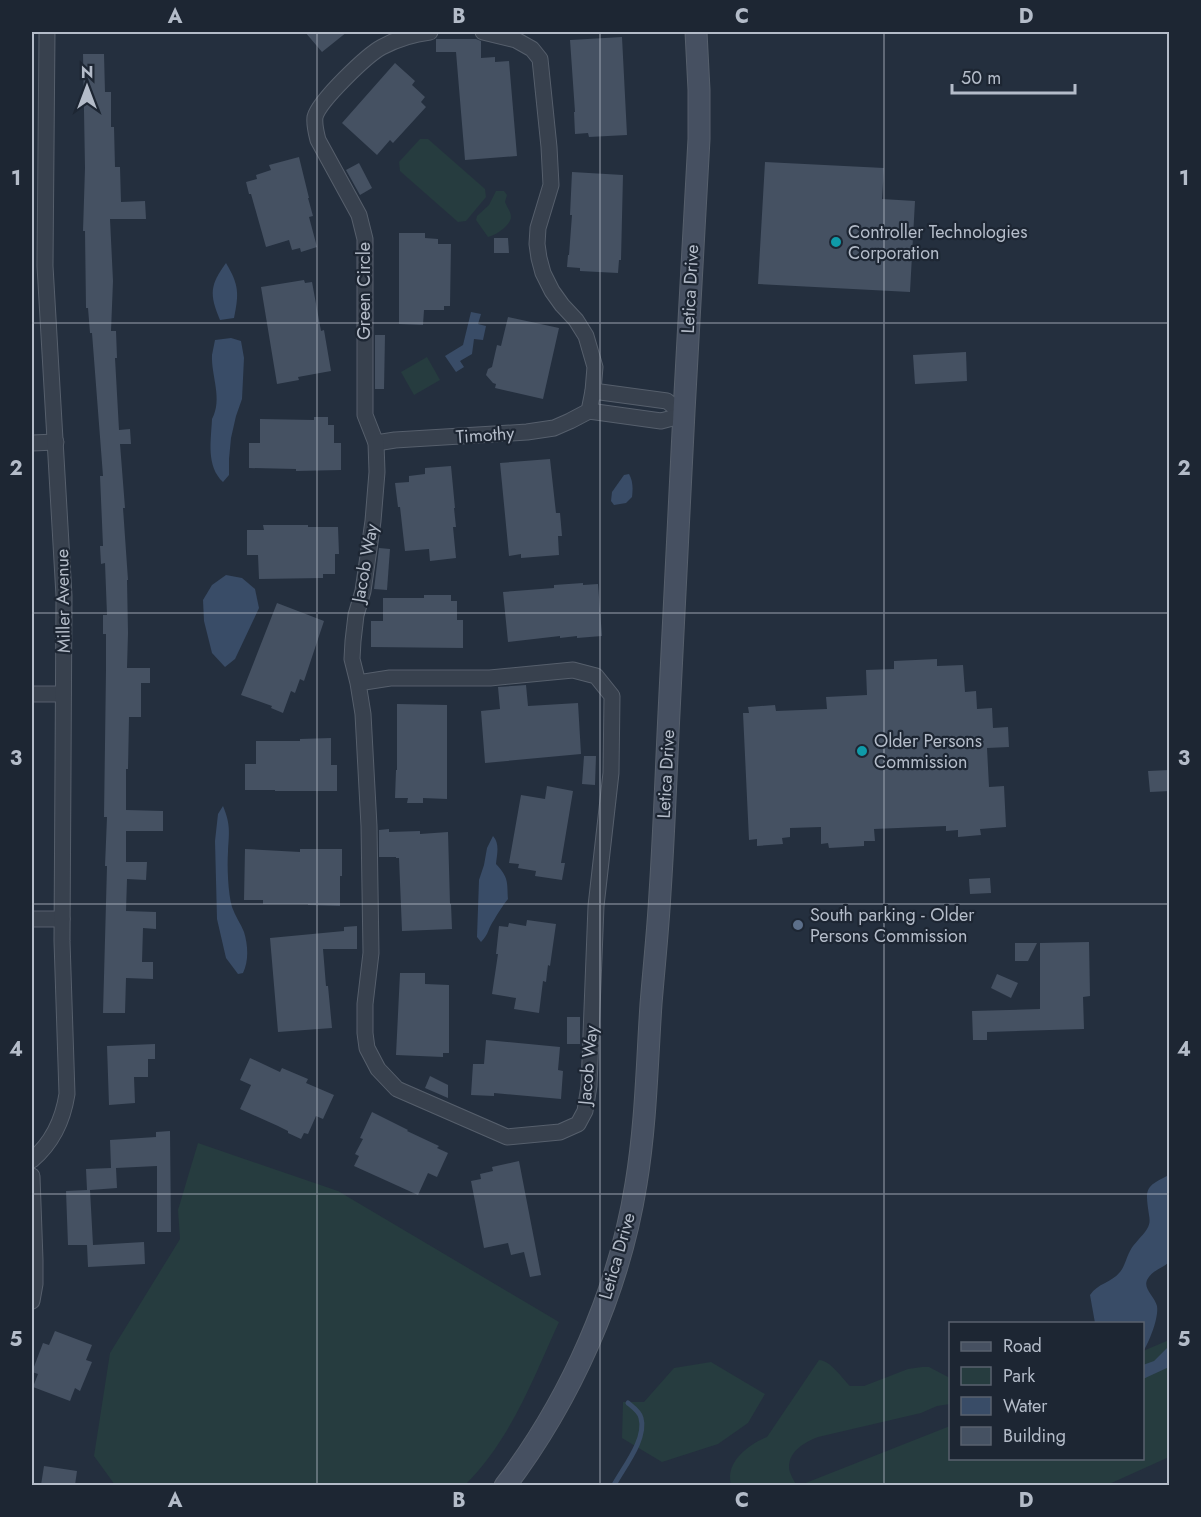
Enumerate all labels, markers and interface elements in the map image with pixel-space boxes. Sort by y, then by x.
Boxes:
text: A [167,2,183,31]
text: B [452,2,466,31]
text: C [735,2,749,31]
text: D [1019,2,1033,31]
north arrow [57,57,117,117]
scale bar [952,57,1075,95]
text: N [81,61,93,84]
text: 50 m [961,65,1001,91]
text: 1 [11,164,21,193]
text: 1 [1179,164,1189,193]
place label: Controller Technologies Corporation [848,219,1027,266]
marker: Controller Technologies Corporation [829,235,843,249]
street label: Green Circle [351,242,377,340]
street label: Letica Drive [675,244,705,334]
street label: Timothy [455,420,515,450]
text: 2 [9,454,23,483]
text: 2 [1177,454,1191,483]
street label: Jacob Way [345,521,385,606]
street label: Miller Avenue [49,549,77,653]
place label: Older Persons Commission [874,728,982,775]
street label: Letica Drive [651,729,681,819]
text: 3 [10,744,22,773]
marker: Older Persons Commission [855,744,869,758]
text: 3 [1178,744,1190,773]
place label: South parking - Older Persons Commission [810,902,975,949]
marker: South parking - Older Persons Commission [791,918,805,932]
street label: Jacob Way [571,1024,604,1108]
text: 4 [9,1035,23,1064]
text: 4 [1177,1035,1191,1064]
street label: Letica Drive [592,1210,642,1302]
legend [949,1322,1144,1460]
text: 5 [10,1325,23,1354]
text: 5 [1178,1325,1191,1354]
text: Road [1003,1333,1042,1359]
text: Park [1003,1363,1035,1389]
text: Water [1003,1393,1048,1419]
text: Building [1003,1423,1066,1449]
text: A [167,1486,183,1515]
text: B [452,1486,466,1515]
text: C [735,1486,749,1515]
text: D [1019,1486,1033,1515]

